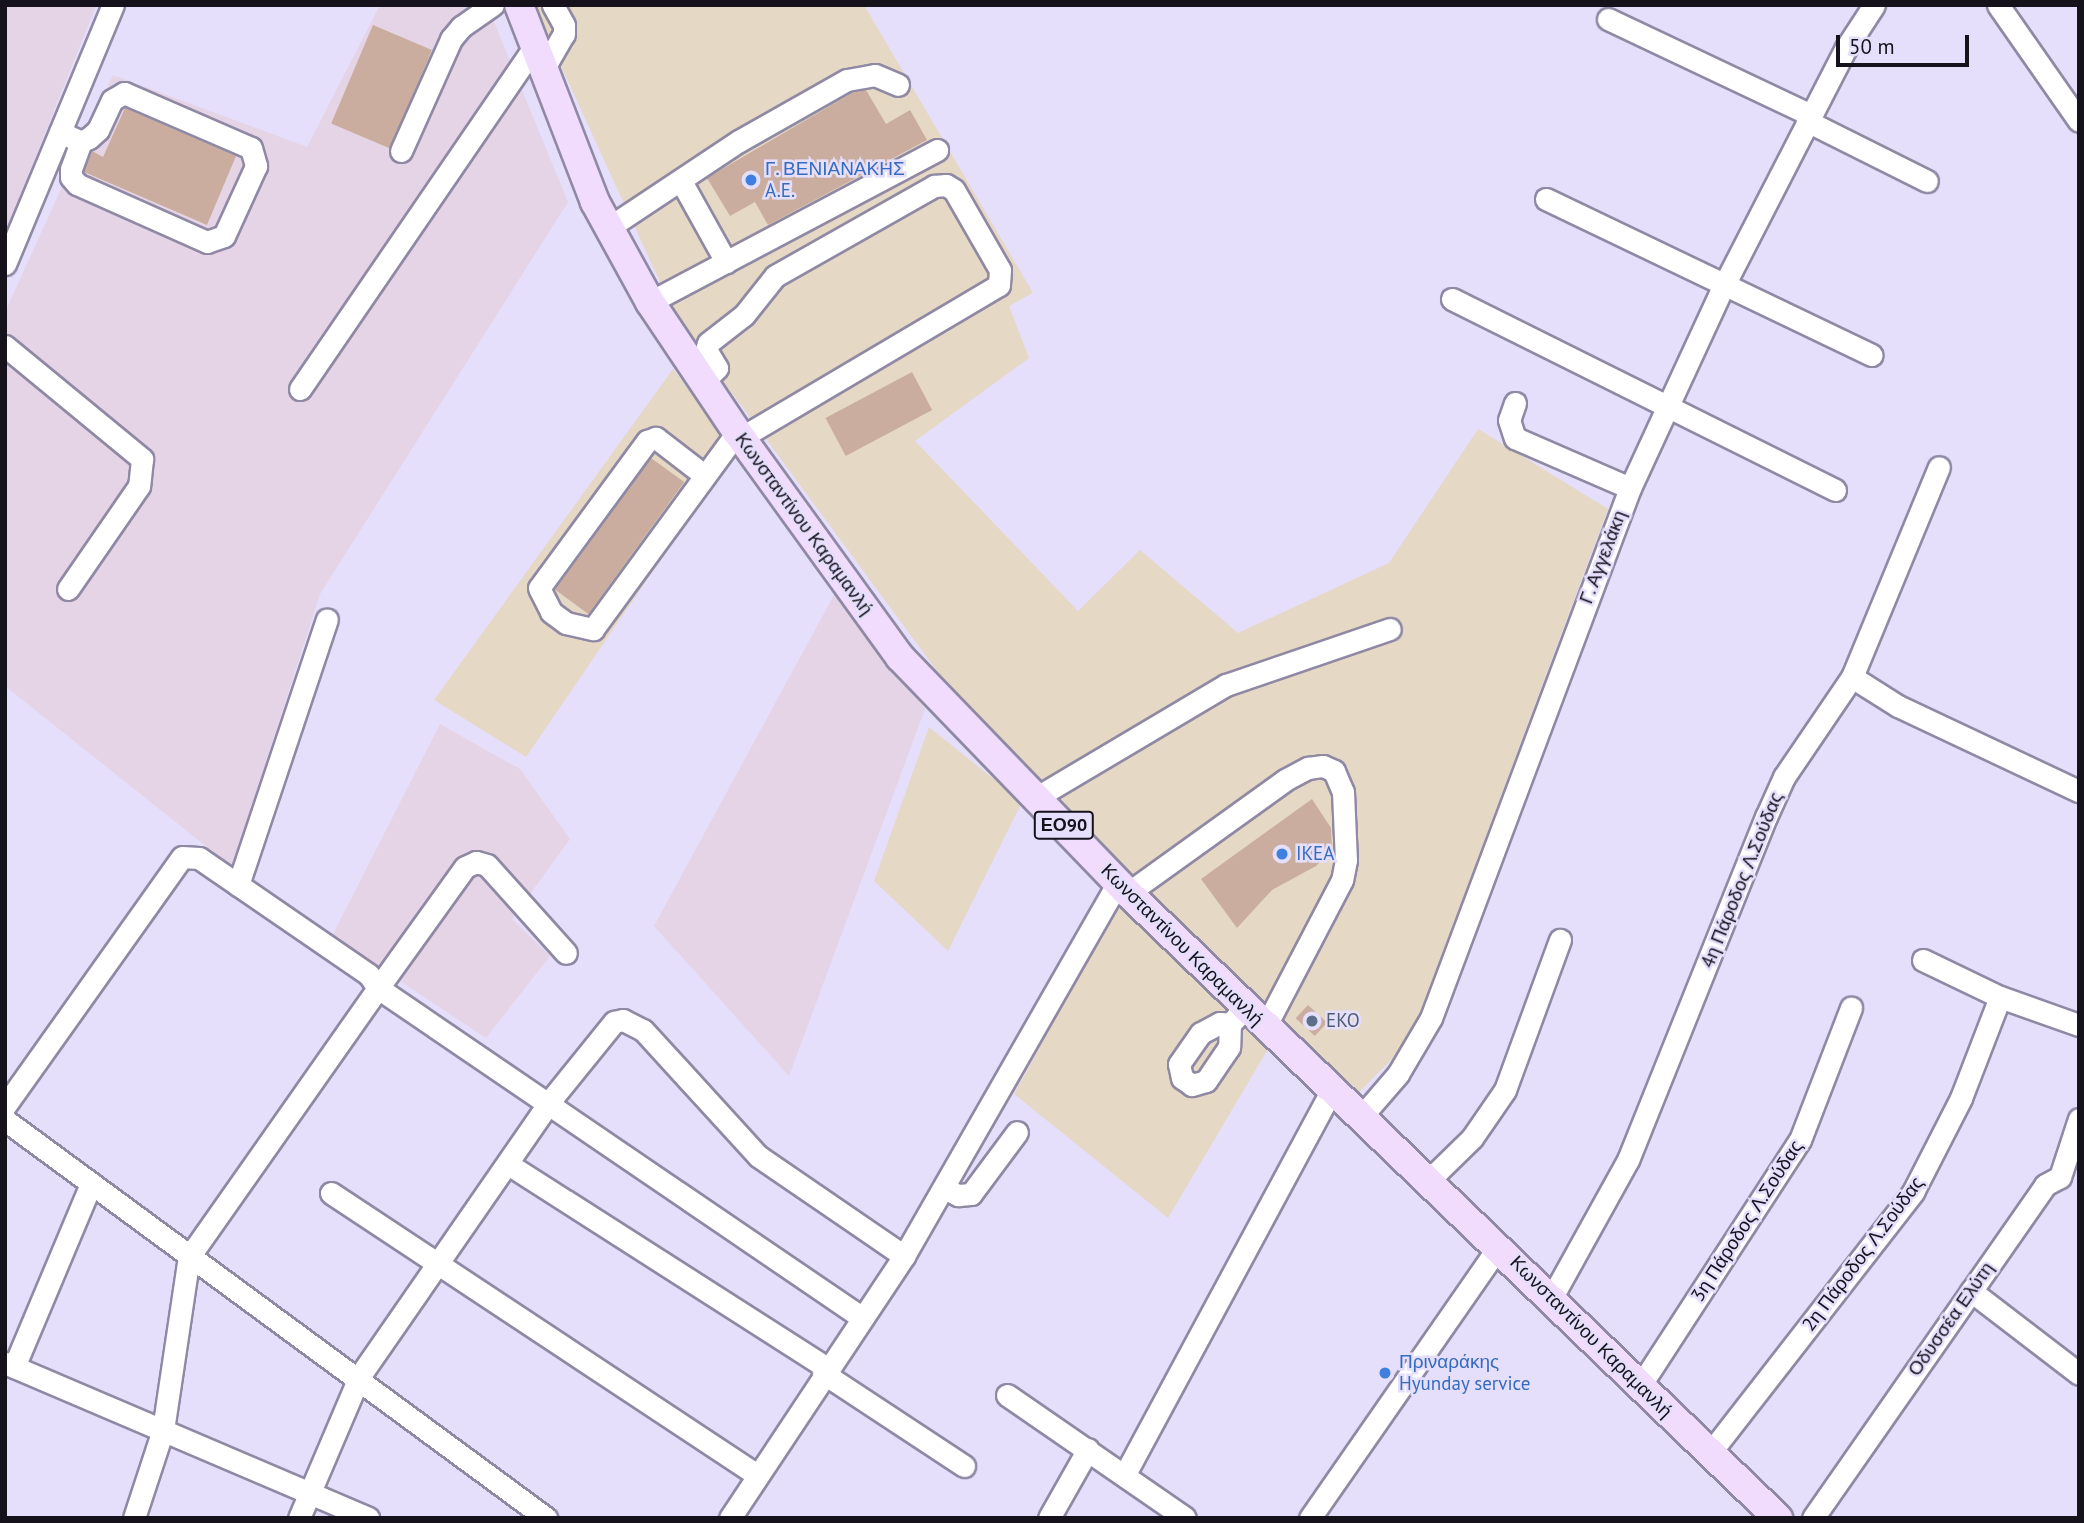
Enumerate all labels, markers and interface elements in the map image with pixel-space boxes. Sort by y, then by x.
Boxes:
scale bar [1839,21,1972,65]
text: 50 m [1849,33,1895,60]
place label: Γ. ΒΕΝΙΑΝΑΚΗΣ A.E. [765,158,906,202]
marker: Γ. ΒΕΝΙΑΝΑΚΗΣ A.E. [743,172,759,188]
street label: Κωνσταντίνου Καραμανλή [730,428,878,620]
street label: Γ. Αγγελάκη [1574,506,1632,608]
street label: 4η Πάροδος Λ.Σούδας [1696,789,1788,971]
road number: ΕΟ90 [1032,810,1096,840]
place label: IKEA [1296,843,1334,865]
marker: IKEA [1274,846,1290,862]
street label: Κωνσταντίνου Καραμανλή [1096,859,1268,1031]
place label: EKO [1326,1010,1360,1032]
marker: EKO [1304,1013,1320,1029]
street label: 3η Πάροδος Λ.Σούδας [1686,1136,1808,1306]
street label: 2η Πάροδος Λ.Σούδας [1797,1172,1929,1336]
street label: Κωνσταντίνου Καραμανλή [1505,1251,1677,1423]
street label: Οδυσσέα Ελύτη [1903,1258,1999,1380]
place label: Πριναράκης Hyunday service [1399,1351,1531,1395]
marker: Πριναράκης Hyunday service [1377,1365,1393,1381]

